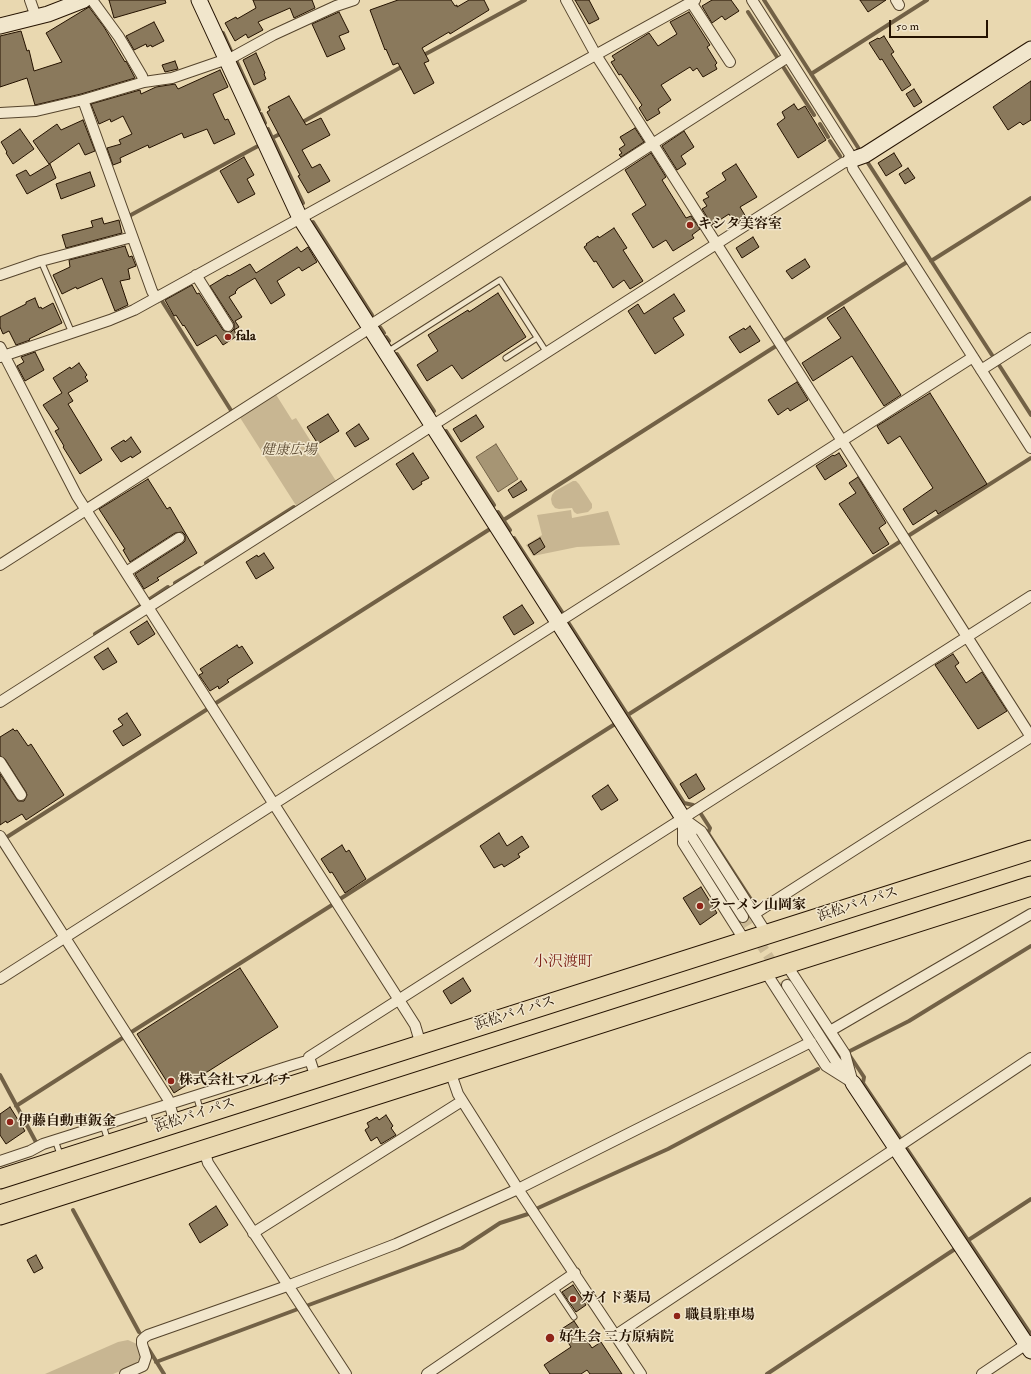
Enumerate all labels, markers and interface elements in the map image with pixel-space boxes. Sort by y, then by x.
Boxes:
scale bar [891,12,990,38]
text: 50 m [896,19,919,34]
place label: キシタ美容室 [698,217,782,233]
marker: キシタ美容室 [685,220,695,230]
place label: fala [236,329,256,345]
marker: fala [223,332,233,342]
park label: 健康広場 [261,443,317,459]
street label: 浜松バイパス [815,884,901,926]
place label: ラーメン山岡家 [708,898,806,914]
marker: ラーメン山岡家 [695,901,705,911]
district label: 小沢渡町 [533,954,593,972]
street label: 浜松バイパス [472,993,558,1035]
place label: 株式会社マルイチ [179,1073,291,1089]
marker: 株式会社マルイチ [166,1076,176,1086]
street label: 浜松バイパス [152,1095,238,1137]
place label: 伊藤自動車鈑金 [18,1114,116,1130]
marker: 伊藤自動車鈑金 [5,1117,15,1127]
place label: ガイド薬局 [581,1291,651,1307]
marker: ガイド薬局 [568,1294,578,1304]
place label: 職員駐車場 [685,1308,755,1324]
marker: 職員駐車場 [672,1311,682,1321]
place label: 好生会 三方原病院 [559,1330,674,1346]
marker: 好生会 三方原病院 [544,1332,556,1344]

